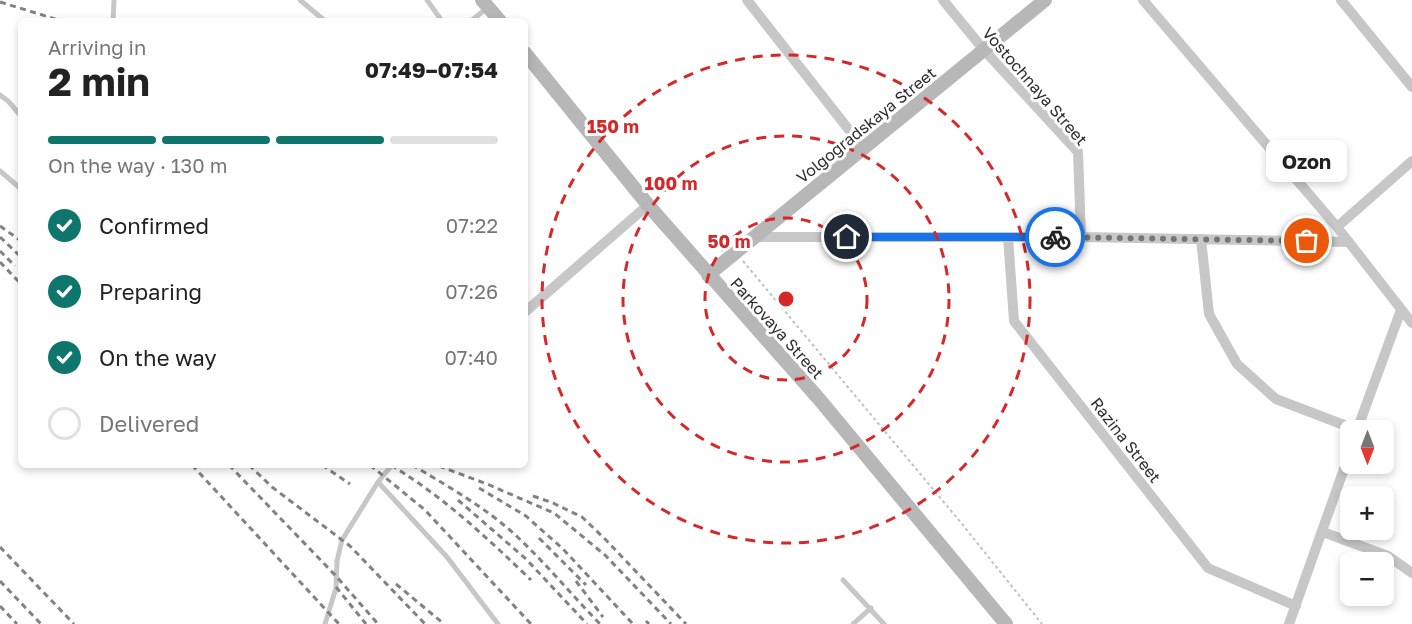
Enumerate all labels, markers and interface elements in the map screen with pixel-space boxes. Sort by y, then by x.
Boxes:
street label: Vostochnaya Street [978,23,1092,149]
text: Arriving in [48,35,146,59]
text: 07:49–07:54 [365,56,498,83]
text: 2 min [48,58,150,105]
street label: Volgogradskaya Street [792,63,940,187]
text: 150 m [587,115,639,137]
callout: Ozon [1266,139,1348,181]
text: Ozon [1282,149,1331,173]
text: On the way · 130 m [48,153,227,177]
text: 100 m [645,172,697,194]
courier [1025,207,1085,267]
icon: check [48,209,81,242]
pin [821,211,872,262]
text: Confirmed [99,212,209,239]
text: 07:22 [446,213,498,237]
pin [1281,215,1332,266]
icon: home [830,220,863,253]
icon: bike [1039,221,1072,254]
icon: bag [1290,224,1323,257]
text: 50 m [708,230,750,252]
street label: Parkovaya Street [726,273,828,383]
icon: check [48,275,81,308]
text: Preparing [99,278,202,305]
text: 07:26 [445,279,498,303]
centre of rings [776,289,796,309]
icon: check [48,341,81,374]
text: On the way [99,344,217,371]
text: 07:40 [444,345,498,369]
street label: Razina Street [1087,393,1165,487]
text: Delivered [99,410,199,437]
north arrow [1340,420,1394,474]
map controls [1340,420,1394,606]
button: + [1340,486,1394,540]
button: − [1340,552,1394,606]

